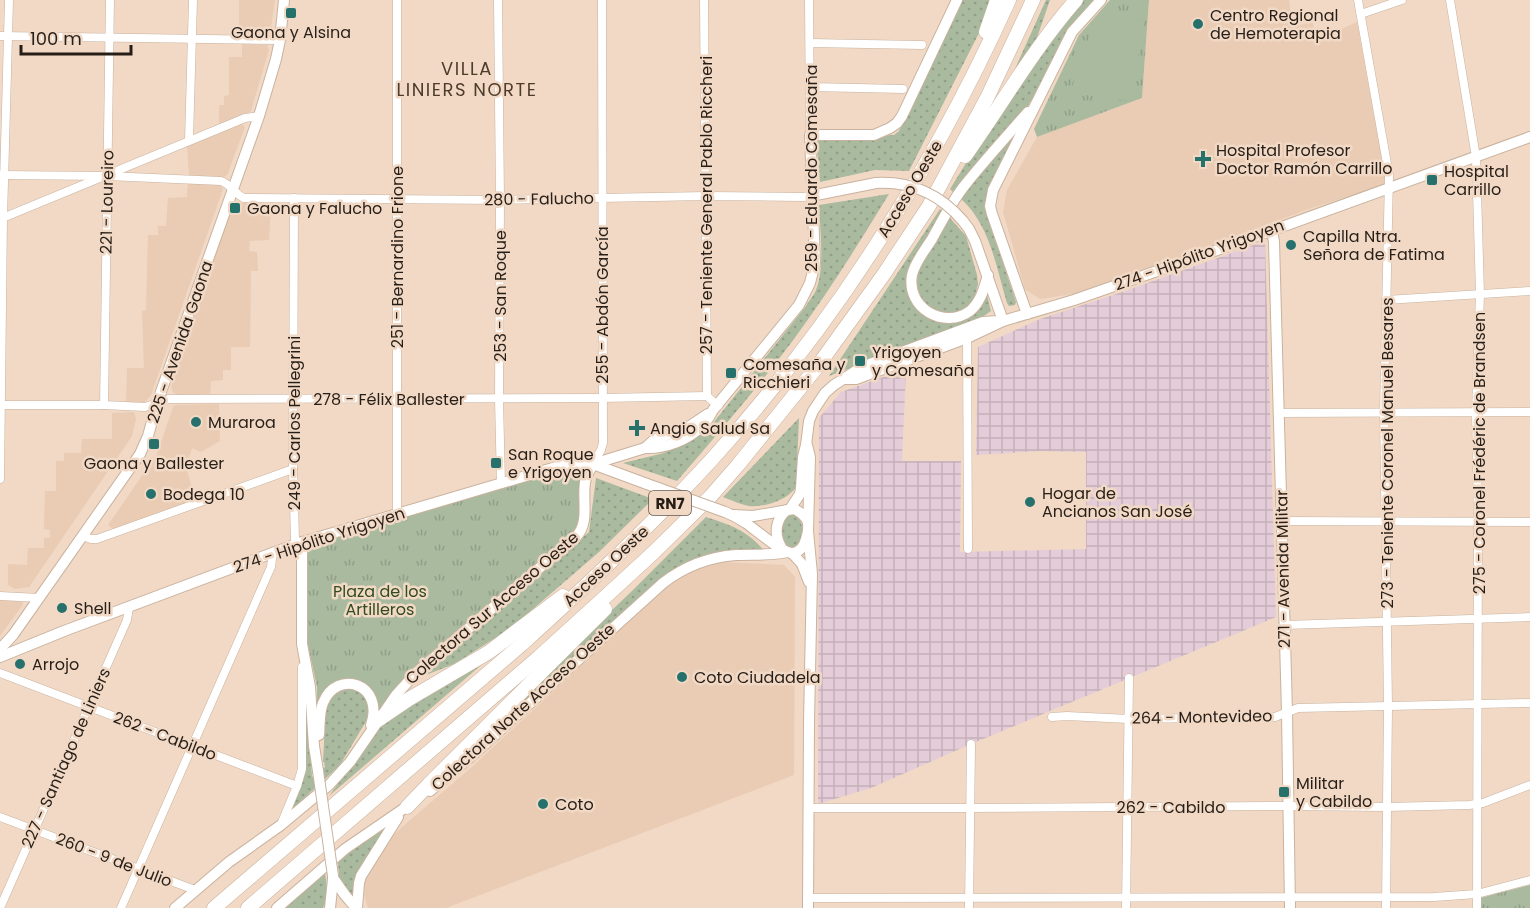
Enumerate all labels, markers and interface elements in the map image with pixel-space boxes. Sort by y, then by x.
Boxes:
place label: Centro Regional de Hemoterapia [1210,4,1341,45]
marker: Gaona y Alsina [284,6,298,20]
marker: Centro Regional de Hemoterapia [1191,17,1205,31]
scale bar [21,18,130,56]
place label: Gaona y Alsina [231,21,351,44]
text: 100 m [30,26,82,51]
district label: VILLA LINIERS NORTE [396,56,538,102]
street label: 257 - Teniente General Pablo Riccheri [695,56,718,354]
street label: 259 - Eduardo Comesaña [800,64,823,272]
street label: Acceso Oeste [872,136,948,242]
place label: Hospital Profesor Doctor Ramón Carrillo [1216,139,1393,180]
street label: 221 - Loureiro [95,150,119,254]
marker: Hospital Profesor Doctor Ramón Carrillo [1194,150,1212,168]
place label: Hospital Carrillo [1444,160,1509,201]
street label: 251 - Bernardino Frione [386,166,409,348]
marker: Hospital Carrillo [1425,173,1439,187]
street label: 280 - Falucho [484,187,594,211]
place label: Gaona y Falucho [247,197,382,220]
marker: Gaona y Falucho [228,201,242,215]
street label: 274 - Hipólito Yrigoyen [1111,214,1287,296]
place label: Capilla Ntra. Señora de Fatima [1303,225,1445,266]
street label: 255 - Abdón García [591,226,614,384]
street label: 253 - San Roque [489,230,512,362]
marker: Capilla Ntra. Señora de Fatima [1284,238,1298,252]
street label: 225 - Avenida Gaona [141,258,219,426]
street label: 273 - Teniente Coronel Manuel Besares [1376,297,1399,609]
street label: 275 - Coronel Frédéric de Brandsen [1468,312,1491,594]
street label: 249 - Carlos Pellegrini [283,336,306,510]
place label: Yrigoyen y Comesaña [872,341,975,382]
place label: Comesaña y Ricchieri [743,353,846,394]
marker: Yrigoyen y Comesaña [853,354,867,368]
marker: Comesaña y Ricchieri [724,366,738,380]
street label: 278 - Félix Ballester [313,388,465,411]
place label: Muraroa [208,411,276,434]
marker: Muraroa [189,415,203,429]
place label: Angio Salud Sa [650,417,770,440]
marker: Angio Salud Sa [628,419,646,437]
marker: Gaona y Ballester [147,437,161,451]
place label: San Roque e Yrigoyen [508,443,594,484]
place label: Gaona y Ballester [84,452,224,475]
marker: San Roque e Yrigoyen [489,456,503,470]
place label: Hogar de Ancianos San José [1042,482,1192,523]
place label: Bodega 10 [163,483,245,506]
marker: Bodega 10 [144,487,158,501]
street label: 271 - Avenida Militar [1270,490,1296,648]
road number: RN7 [649,491,691,515]
marker: Hogar de Ancianos San José [1023,495,1037,509]
street label: 274 - Hipólito Yrigoyen [230,501,408,579]
street label: Acceso Oeste [558,520,654,612]
street label: Colectora Sur Acceso Oeste [400,526,584,690]
park label: Plaza de los Artilleros [333,580,427,621]
place label: Shell [74,597,111,620]
marker: Shell [55,601,69,615]
street label: Colectora Norte Acceso Oeste [426,618,620,796]
place label: Arrojo [32,653,79,676]
marker: Arrojo [13,657,27,671]
street label: 227 - Santiago de Liniers [16,664,116,852]
place label: Coto Ciudadela [694,666,821,689]
marker: Coto Ciudadela [675,670,689,684]
street label: 264 - Montevideo [1131,704,1273,730]
street label: 262 - Cabildo [110,706,220,766]
place label: Militar y Cabildo [1296,772,1372,813]
marker: Militar y Cabildo [1277,785,1291,799]
place label: Coto [555,793,594,816]
street label: 262 - Cabildo [1117,796,1225,819]
marker: Coto [536,797,550,811]
street label: 260 - 9 de Julio [52,827,176,893]

